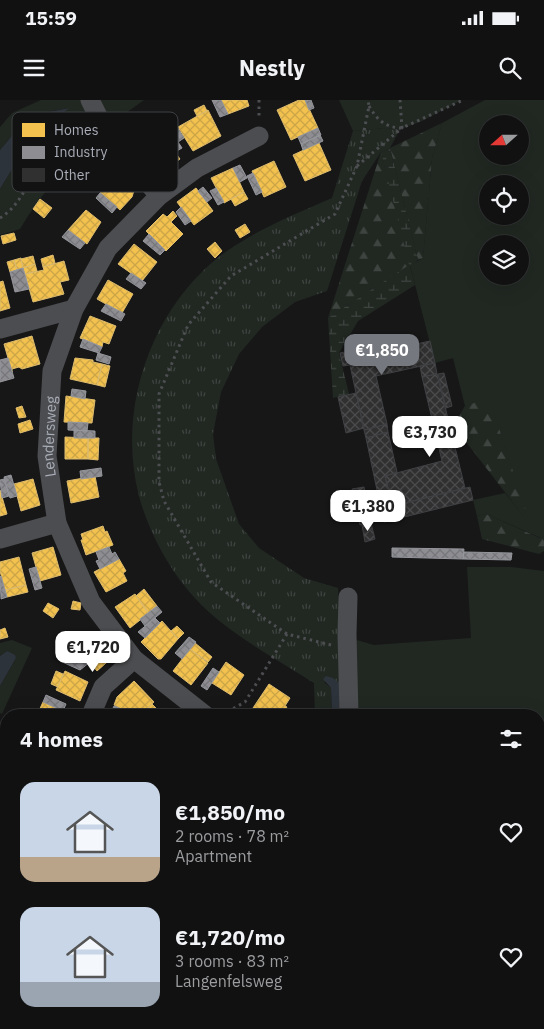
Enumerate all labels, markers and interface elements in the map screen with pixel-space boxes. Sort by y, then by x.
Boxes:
text: 15:59 [25,6,77,30]
text: Nestly [239,53,305,82]
icon: menu [20,54,48,82]
icon: search [496,54,524,82]
legend [12,112,178,192]
north arrow [479,115,529,165]
map controls [479,115,529,285]
text: Homes [54,121,99,139]
text: Industry [54,143,108,161]
text: Other [54,166,90,184]
button: locate [479,175,529,225]
button: layers [479,235,529,285]
pin: €1,850 [341,334,423,376]
text: €1,850 [355,340,409,360]
street label: Lendersweg [37,395,60,478]
pin: €3,730 [389,416,471,458]
text: €3,730 [403,422,457,442]
pin: €1,380 [327,490,409,532]
text: €1,380 [341,496,395,516]
pin: €1,720 [52,630,134,673]
text: €1,720 [66,637,120,657]
text: 4 homes [20,725,103,753]
icon: filters [497,725,525,753]
text: €1,850/mo [175,798,285,826]
icon: home [60,802,120,862]
icon: heart [497,818,525,846]
text: 2 rooms · 78 m² [175,826,289,846]
text: Apartment [175,846,252,866]
text: €1,720/mo [175,923,285,951]
icon: home [60,927,120,987]
icon: heart [497,943,525,971]
text: 3 rooms · 83 m² [175,951,289,971]
text: Langenfelsweg [175,971,282,991]

